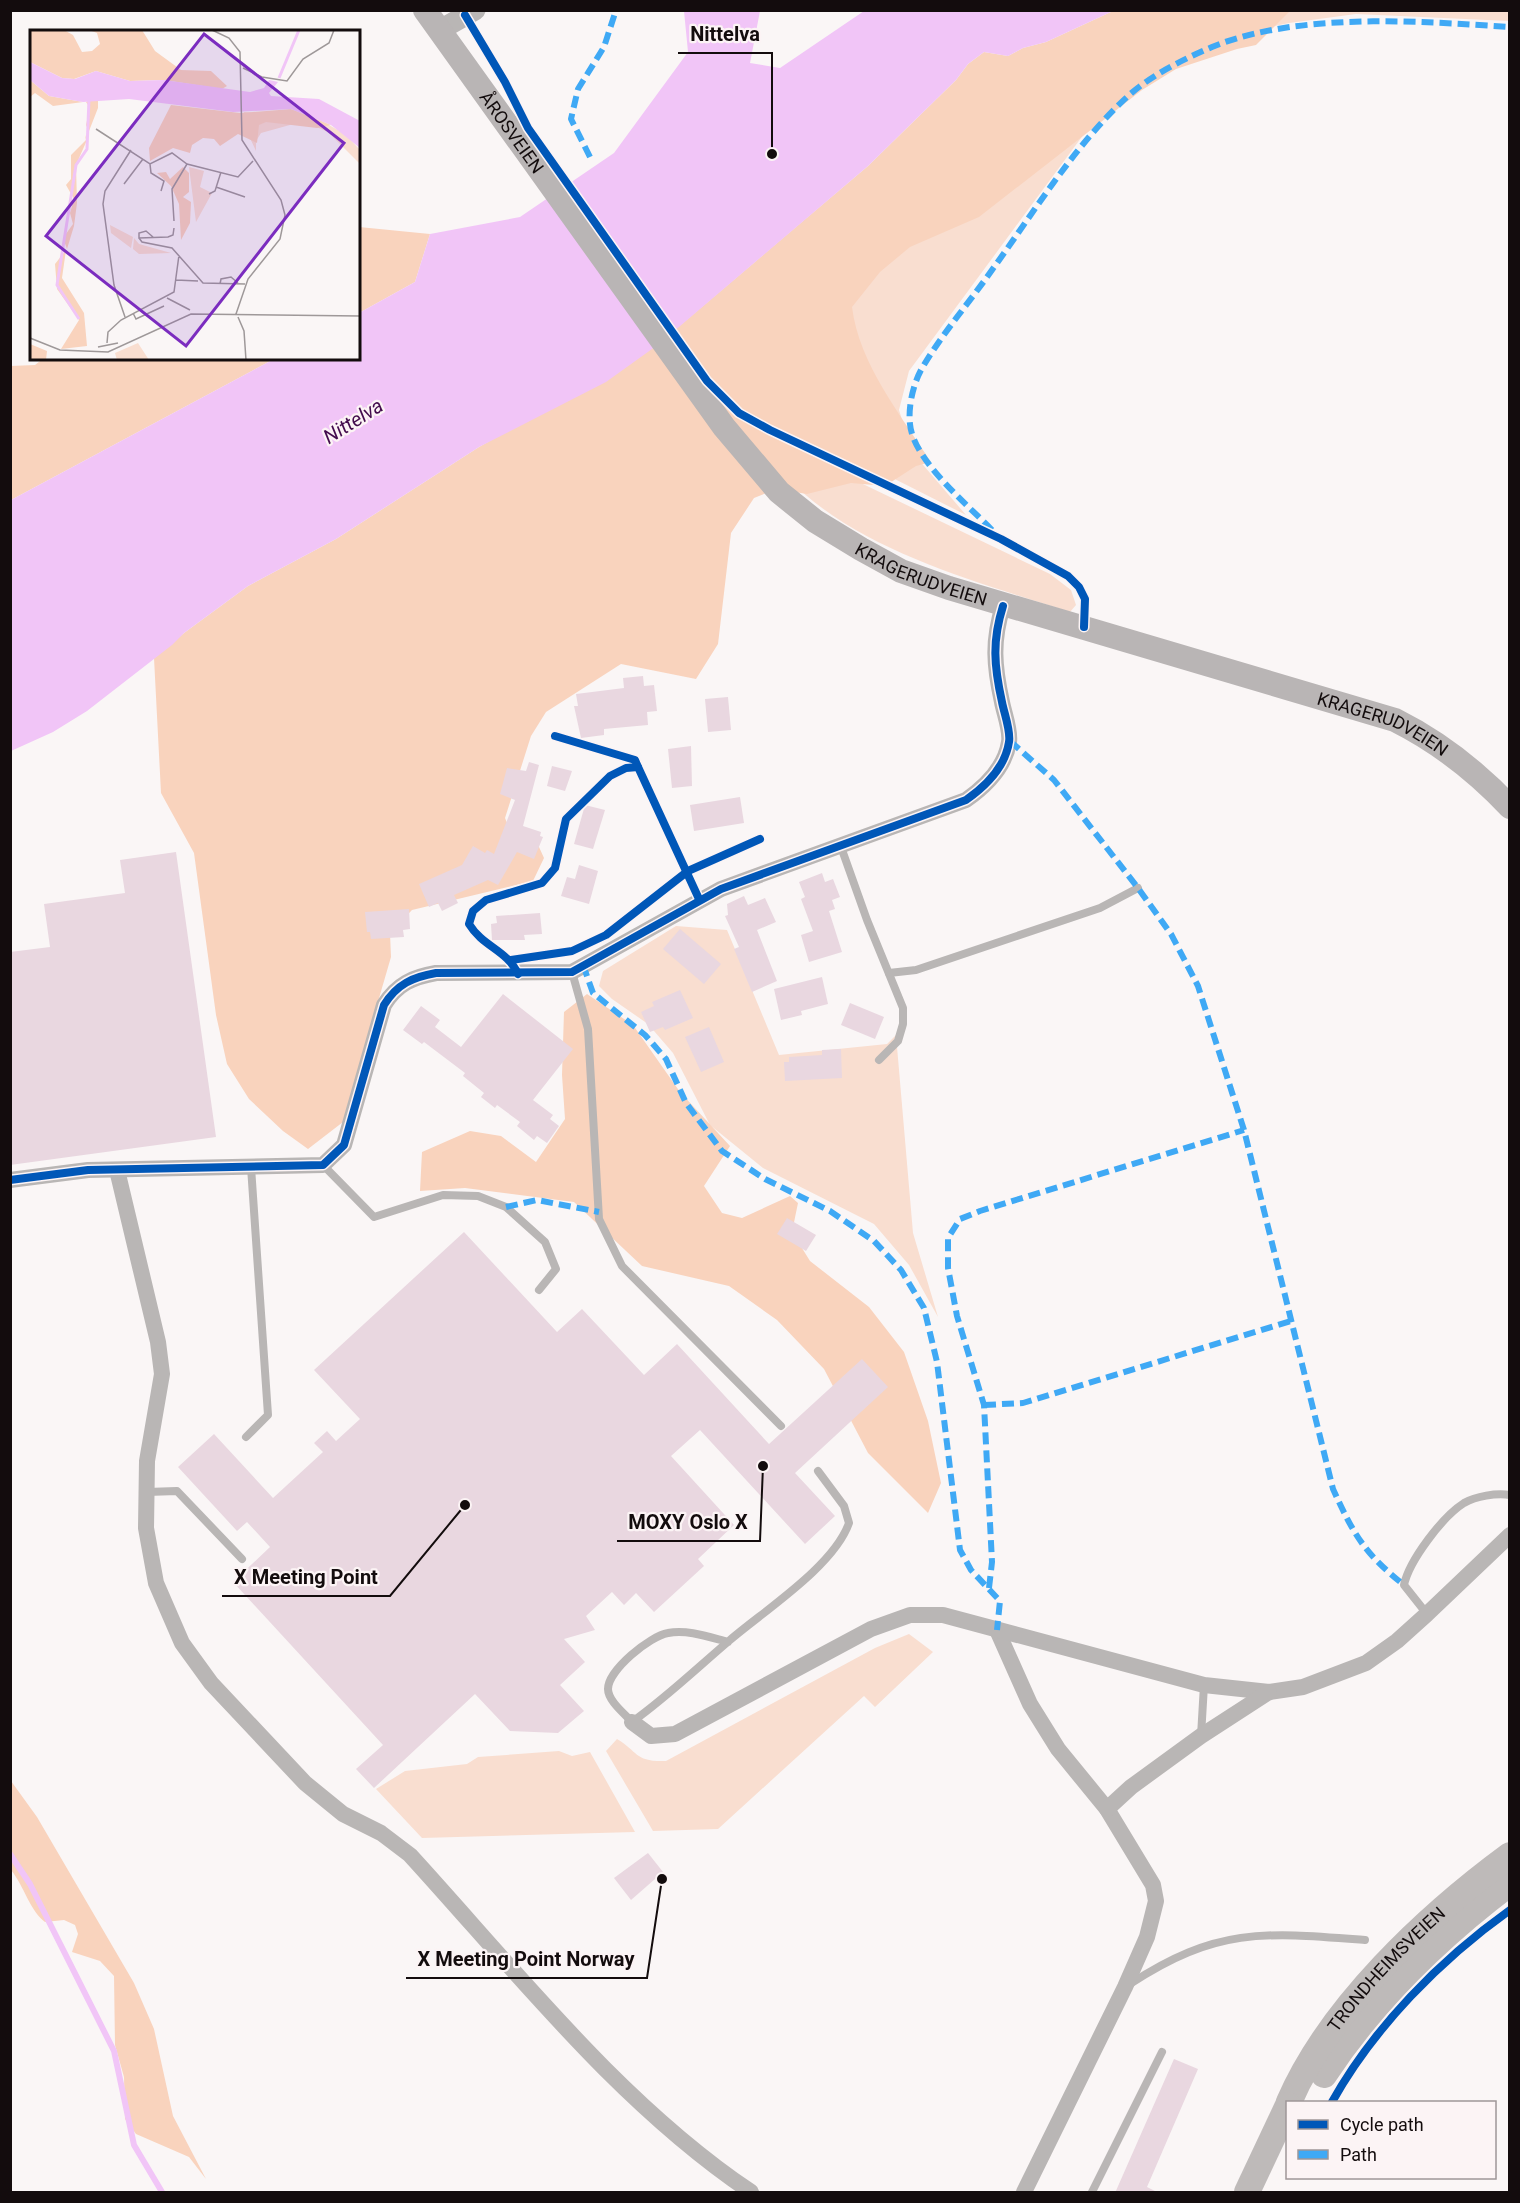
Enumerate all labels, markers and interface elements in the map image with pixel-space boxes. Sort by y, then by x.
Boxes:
callout: Nittelva [678,15,772,53]
text: Nittelva [690,22,760,46]
inset map [30,30,360,360]
street label: ÅROSVEIEN [476,86,549,177]
water label: Nittelva [319,393,387,449]
street label: KRAGERUDVEIEN [852,538,990,609]
street label: KRAGERUDVEIEN [1315,687,1453,760]
callout: MOXY Oslo X [617,1503,760,1541]
text: MOXY Oslo X [628,1510,748,1534]
callout: X Meeting Point [222,1558,390,1596]
text: X Meeting Point [234,1565,378,1589]
street label: TRONDHEIMSVEIEN [1323,1902,1449,2035]
callout: X Meeting Point Norway [406,1940,647,1978]
text: X Meeting Point Norway [418,1947,635,1971]
legend [1286,2101,1496,2179]
text: Cycle path [1340,2114,1424,2135]
text: Path [1340,2144,1377,2165]

